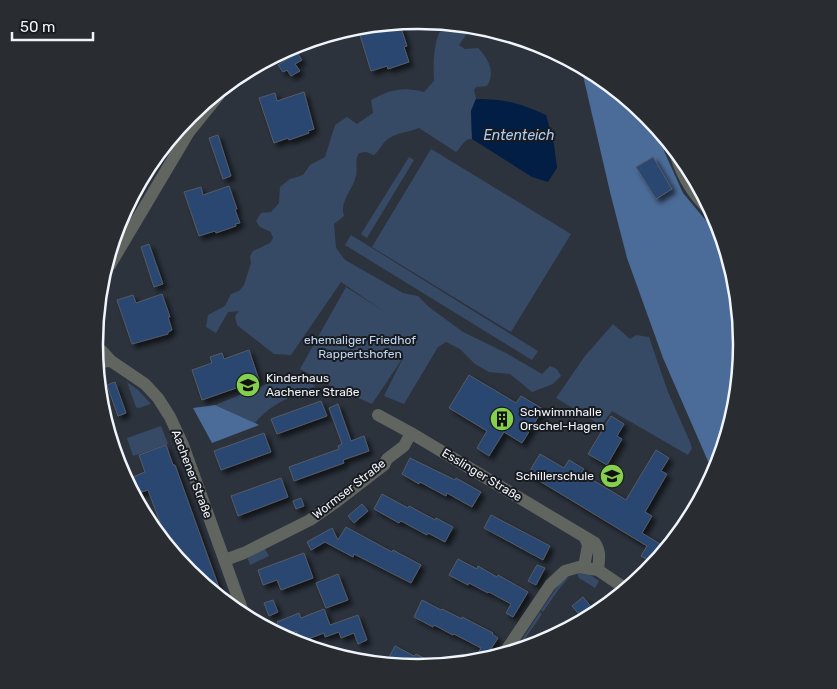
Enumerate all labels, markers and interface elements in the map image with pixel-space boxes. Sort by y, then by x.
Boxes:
scale bar [12,10,94,42]
text: 50 m [20,18,55,36]
water label: Ententeich [483,127,555,144]
park label: ehemaliger Friedhof Rappertshofen [304,333,416,361]
place label: Kinderhaus Aachener Straße [266,371,360,399]
school or university icon: Kinderhaus Aachener Straße [235,372,261,398]
place label: Schwimmhalle Orschel-Hagen [520,405,604,433]
building icon: Schwimmhalle Orschel-Hagen [489,406,515,432]
street label: Aachener Straße [169,428,215,520]
street label: Esslinger Straße [440,446,525,505]
street label: Wormser Straße [310,456,388,522]
school or university icon: Schillerschule [599,463,625,489]
place label: Schillerschule [516,469,594,483]

